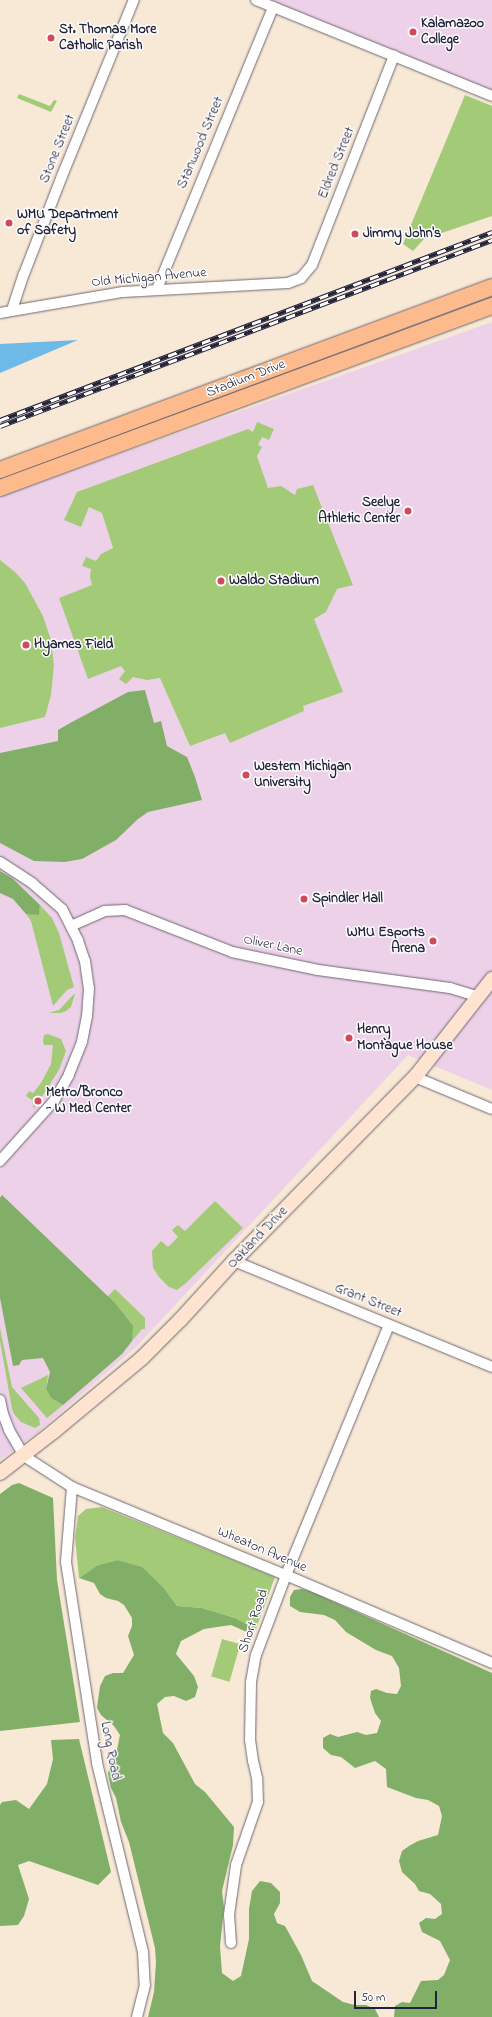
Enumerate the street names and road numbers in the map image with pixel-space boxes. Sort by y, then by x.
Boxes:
street label: Stanwood Street [174,94,228,192]
street label: Stone Street [37,112,79,186]
street label: Eldred Street [315,125,359,201]
street label: Old Michigan Avenue [91,265,207,291]
street label: Stadium Drive [204,356,288,402]
street label: Oliver Lane [242,932,304,960]
street label: Oakland Drive [224,1203,292,1273]
street label: Grant Street [332,1280,404,1322]
street label: Wheaton Avenue [215,1524,309,1576]
street label: Short Road [235,1587,273,1655]
street label: Long Road [96,1720,124,1782]

